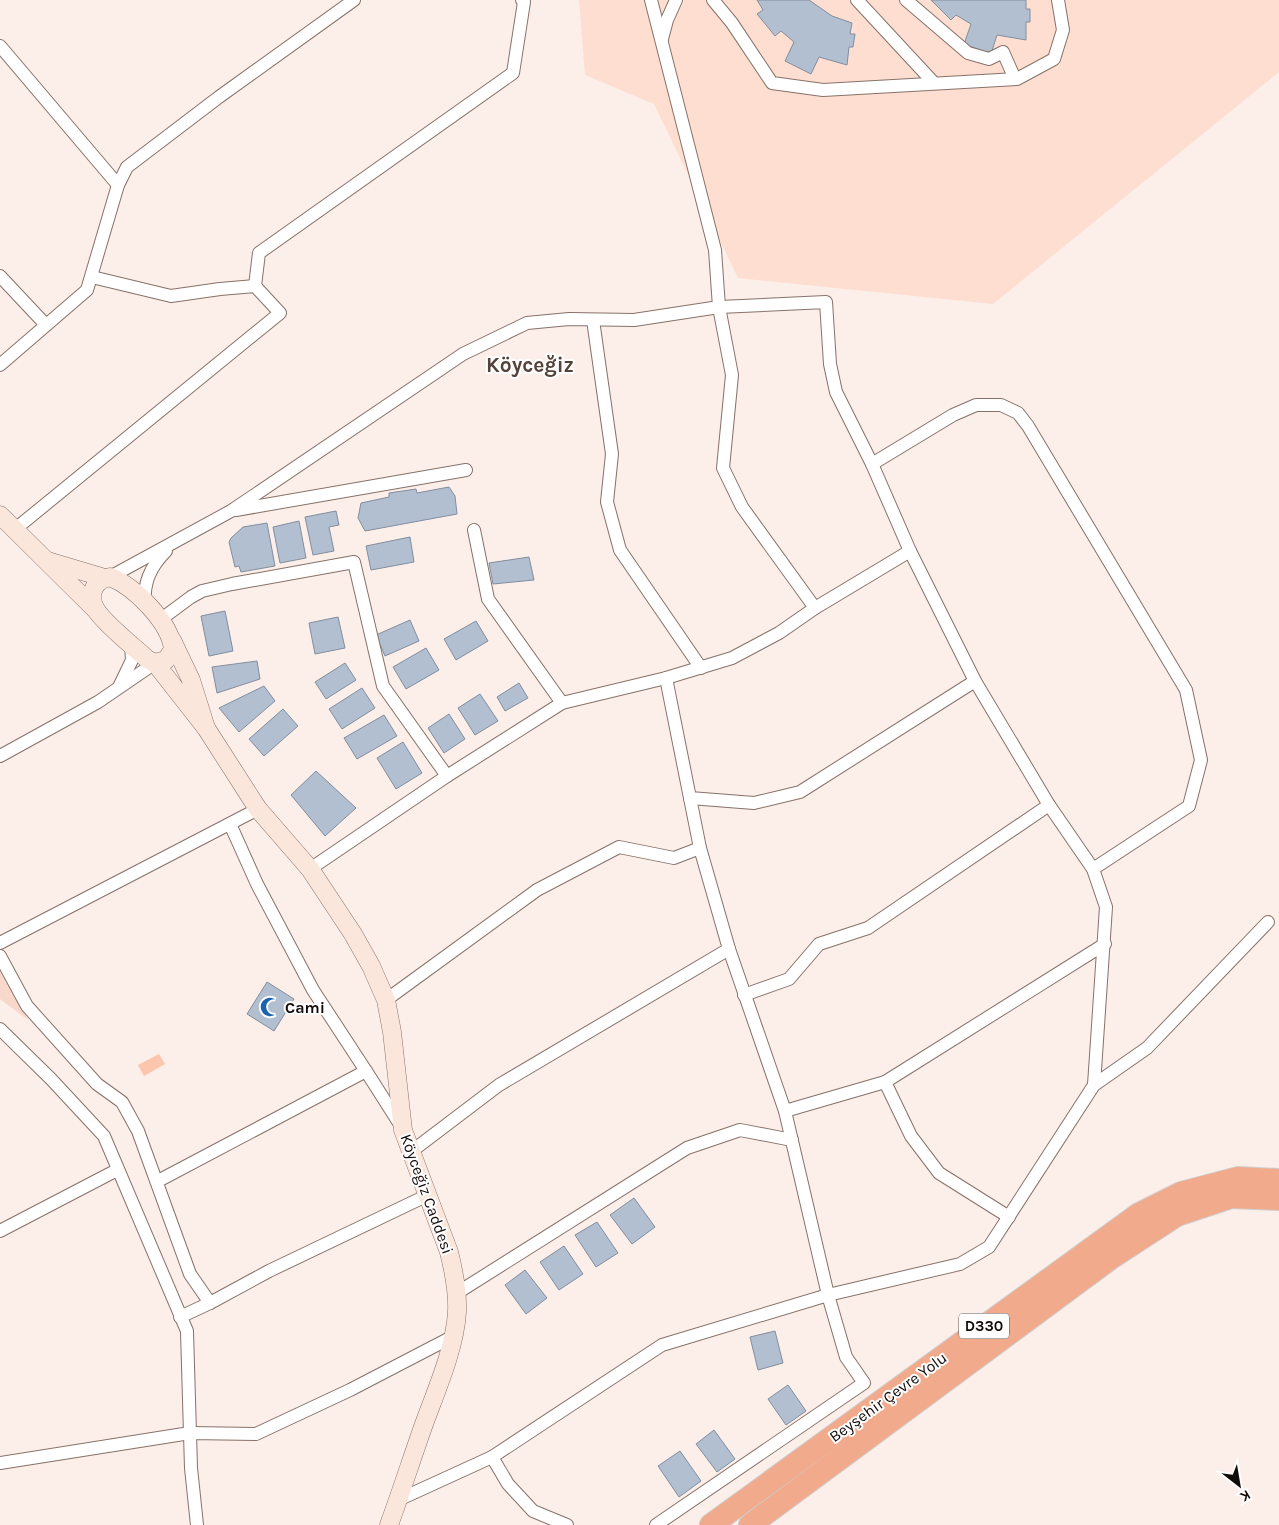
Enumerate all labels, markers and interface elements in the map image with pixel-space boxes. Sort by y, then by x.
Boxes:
district label: Köyceğiz [486,353,574,377]
mosque icon: Cami [259,996,281,1018]
place label: Cami [285,998,325,1017]
street label: Köyceğiz Caddesi [396,1131,458,1257]
road number: D330 [959,1314,1009,1338]
street label: Beyşehir Çevre Yolu [825,1348,951,1446]
north arrow [1214,1460,1264,1510]
text: K [1236,1486,1254,1506]

